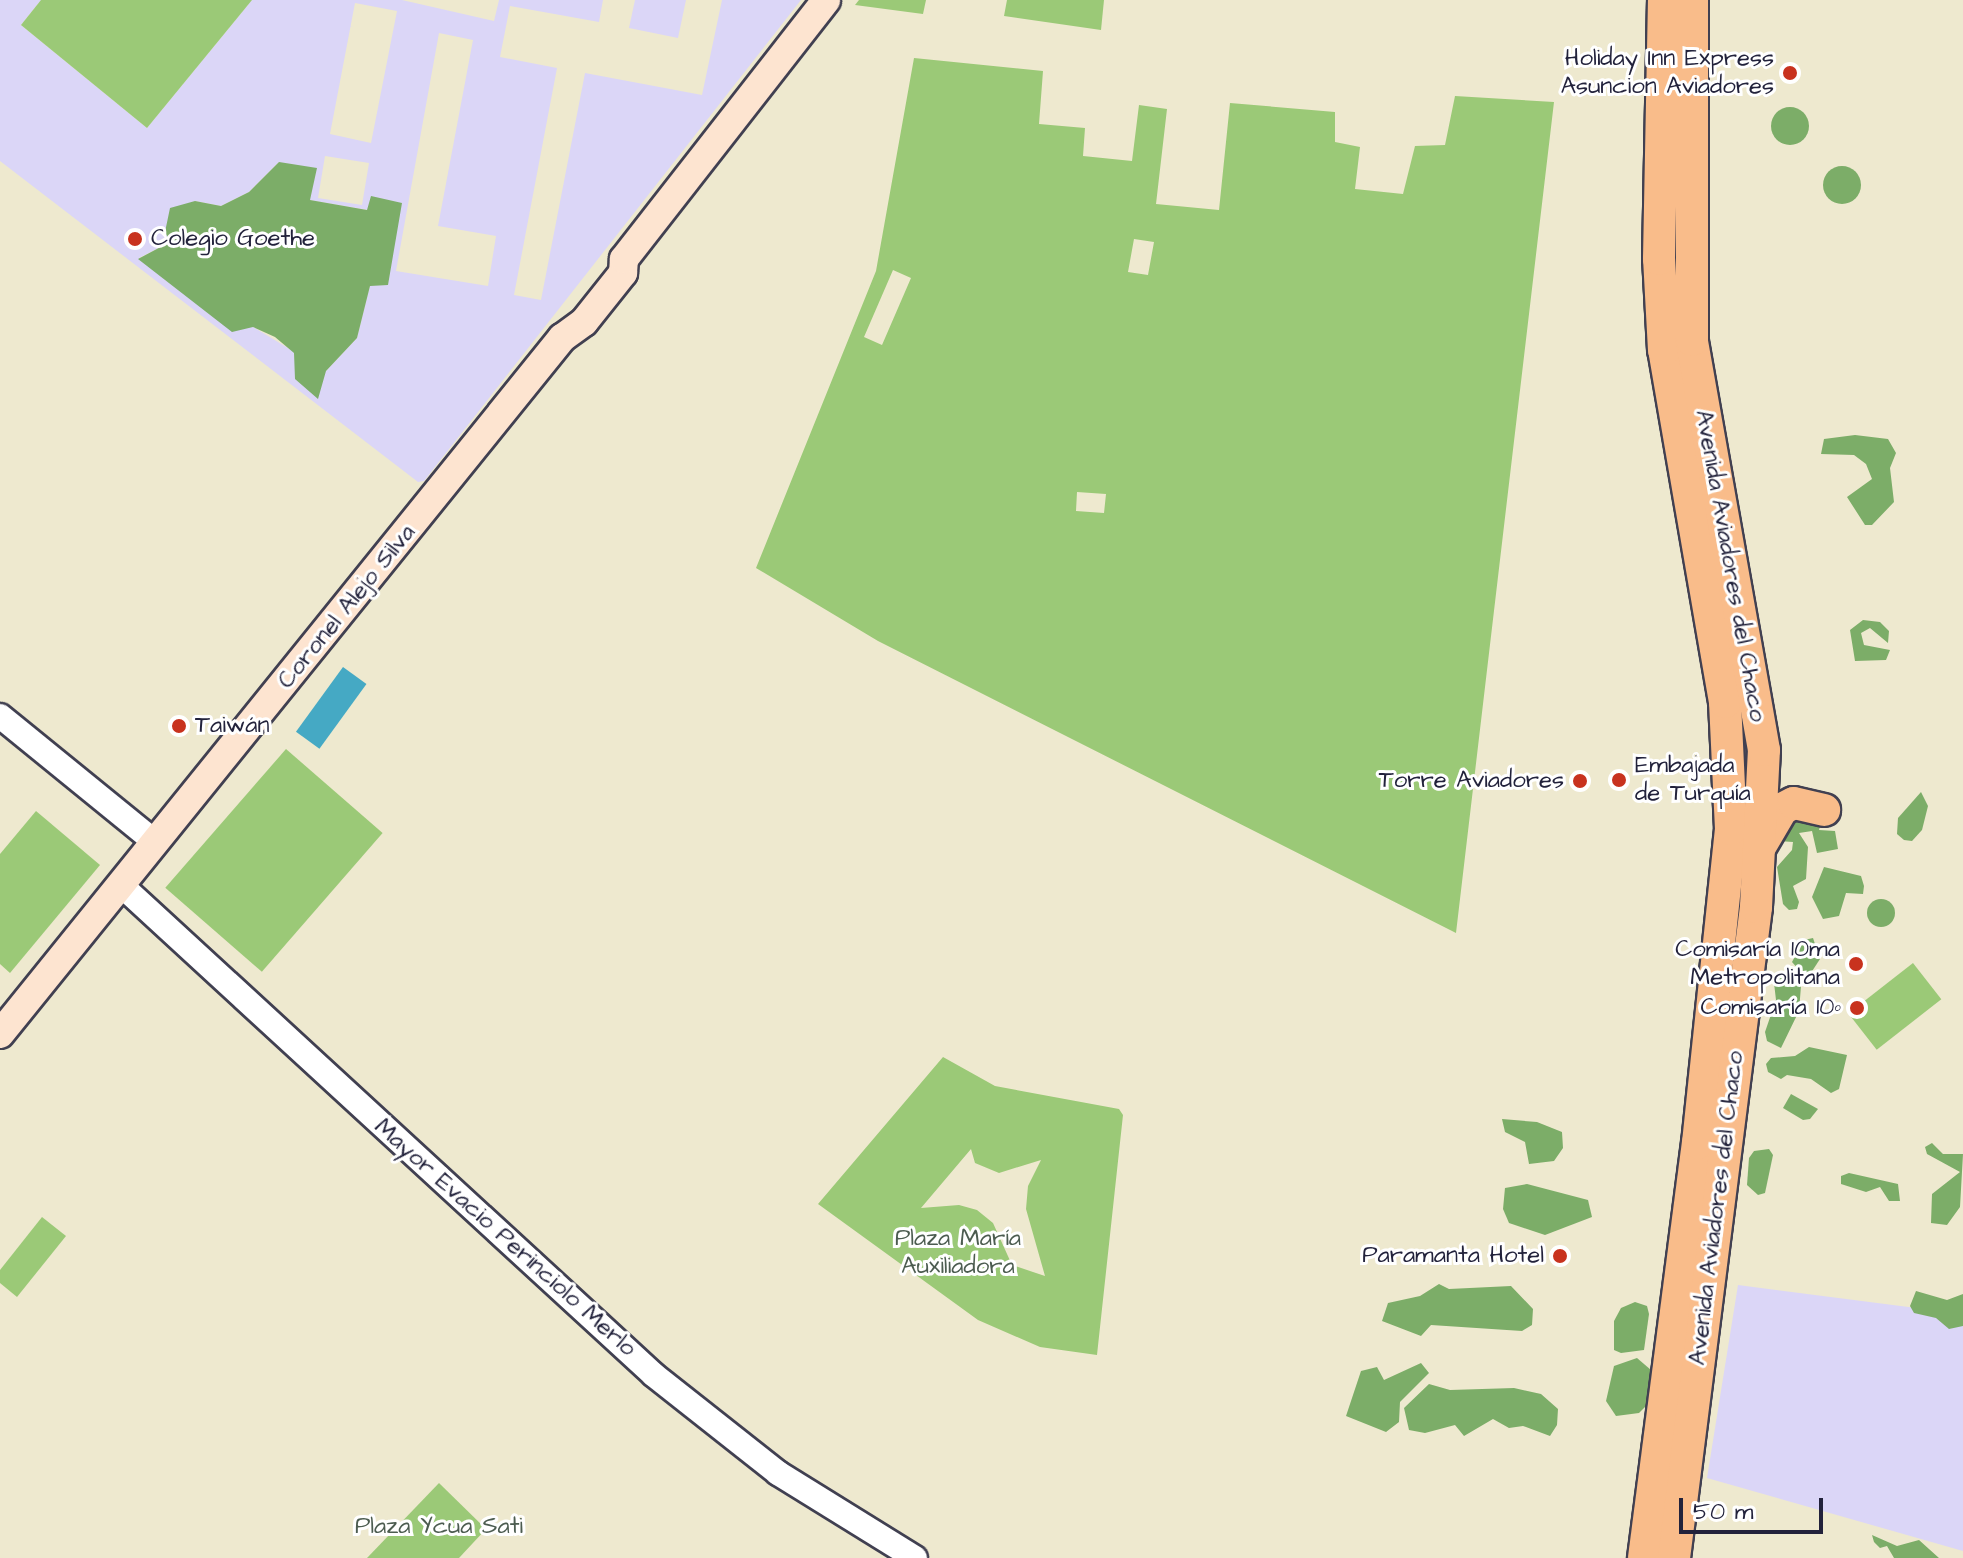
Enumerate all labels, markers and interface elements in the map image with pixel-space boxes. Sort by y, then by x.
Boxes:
place label: Holiday Inn Express Asuncion Aviadores [1561,45,1774,101]
marker: Holiday Inn Express Asuncion Aviadores [1781,64,1799,82]
place label: Colegio Goethe [151,225,315,253]
marker: Colegio Goethe [126,230,144,248]
street label: Avenida Aviadores del Chaco [1688,408,1772,724]
street label: Coronel Alejo Silva [272,519,422,695]
place label: Taiwán [195,712,269,740]
marker: Taiwán [170,717,188,735]
place label: Embajada de Turquía [1635,752,1751,808]
place label: Torre Aviadores [1379,767,1564,795]
marker: Embajada de Turquía [1610,771,1628,789]
marker: Torre Aviadores [1571,772,1589,790]
place label: Comisaría 10ma Metropolitana [1675,936,1840,992]
marker: Comisaría 10ma Metropolitana [1847,955,1865,973]
place label: Comisaría 10º [1701,994,1841,1022]
marker: Comisaría 10º [1848,999,1866,1017]
street label: Avenida Aviadores del Chaco [1683,1049,1751,1367]
street label: Mayor Evacio Perinciolo Merlo [368,1113,642,1363]
park label: Plaza María Auxiliadora [895,1225,1021,1281]
place label: Paramanta Hotel [1362,1242,1544,1270]
marker: Paramanta Hotel [1551,1247,1569,1265]
scale bar [1683,1482,1827,1532]
text: 50 m [1693,1495,1753,1529]
park label: Plaza Ycua Sati [355,1513,523,1541]

